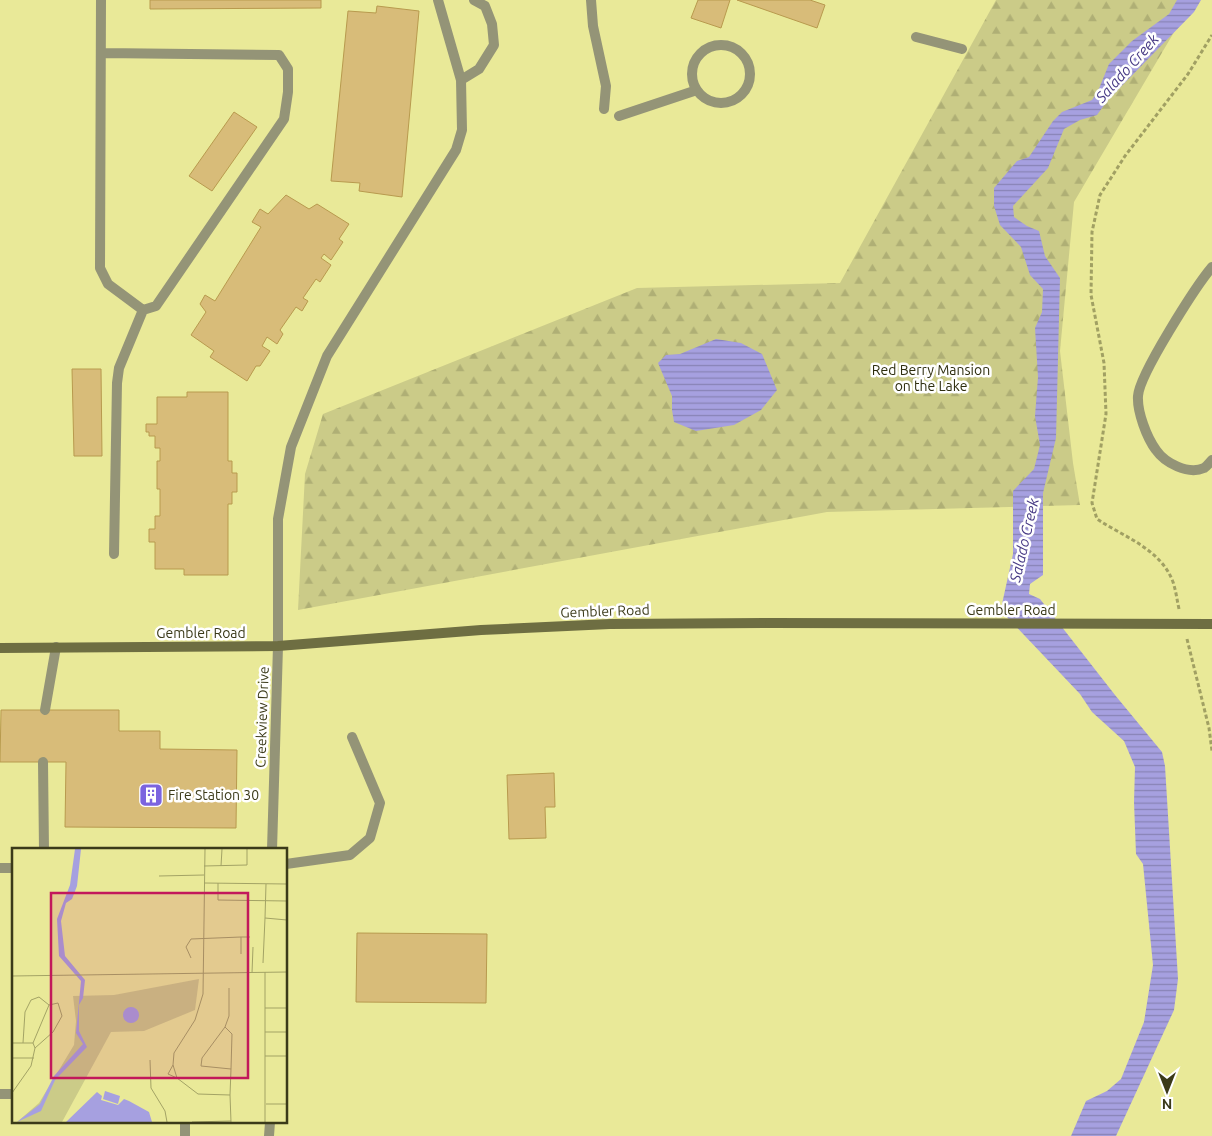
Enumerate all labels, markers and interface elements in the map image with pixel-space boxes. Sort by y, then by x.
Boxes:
water label: Salado Creek [1091,30,1162,106]
park label: Red Berry Mansion on the Lake [872,362,990,394]
water label: Salado Creek [1006,496,1042,585]
street label: Gembler Road [560,601,650,621]
street label: Gembler Road [966,602,1056,618]
street label: Gembler Road [156,625,246,641]
street label: Creekview Drive [252,666,272,768]
building icon: Fire Station 30 [138,782,164,808]
place label: Fire Station 30 [168,787,259,803]
inset map [12,848,288,1124]
north arrow [1142,1066,1192,1116]
text: N [1162,1096,1172,1112]

